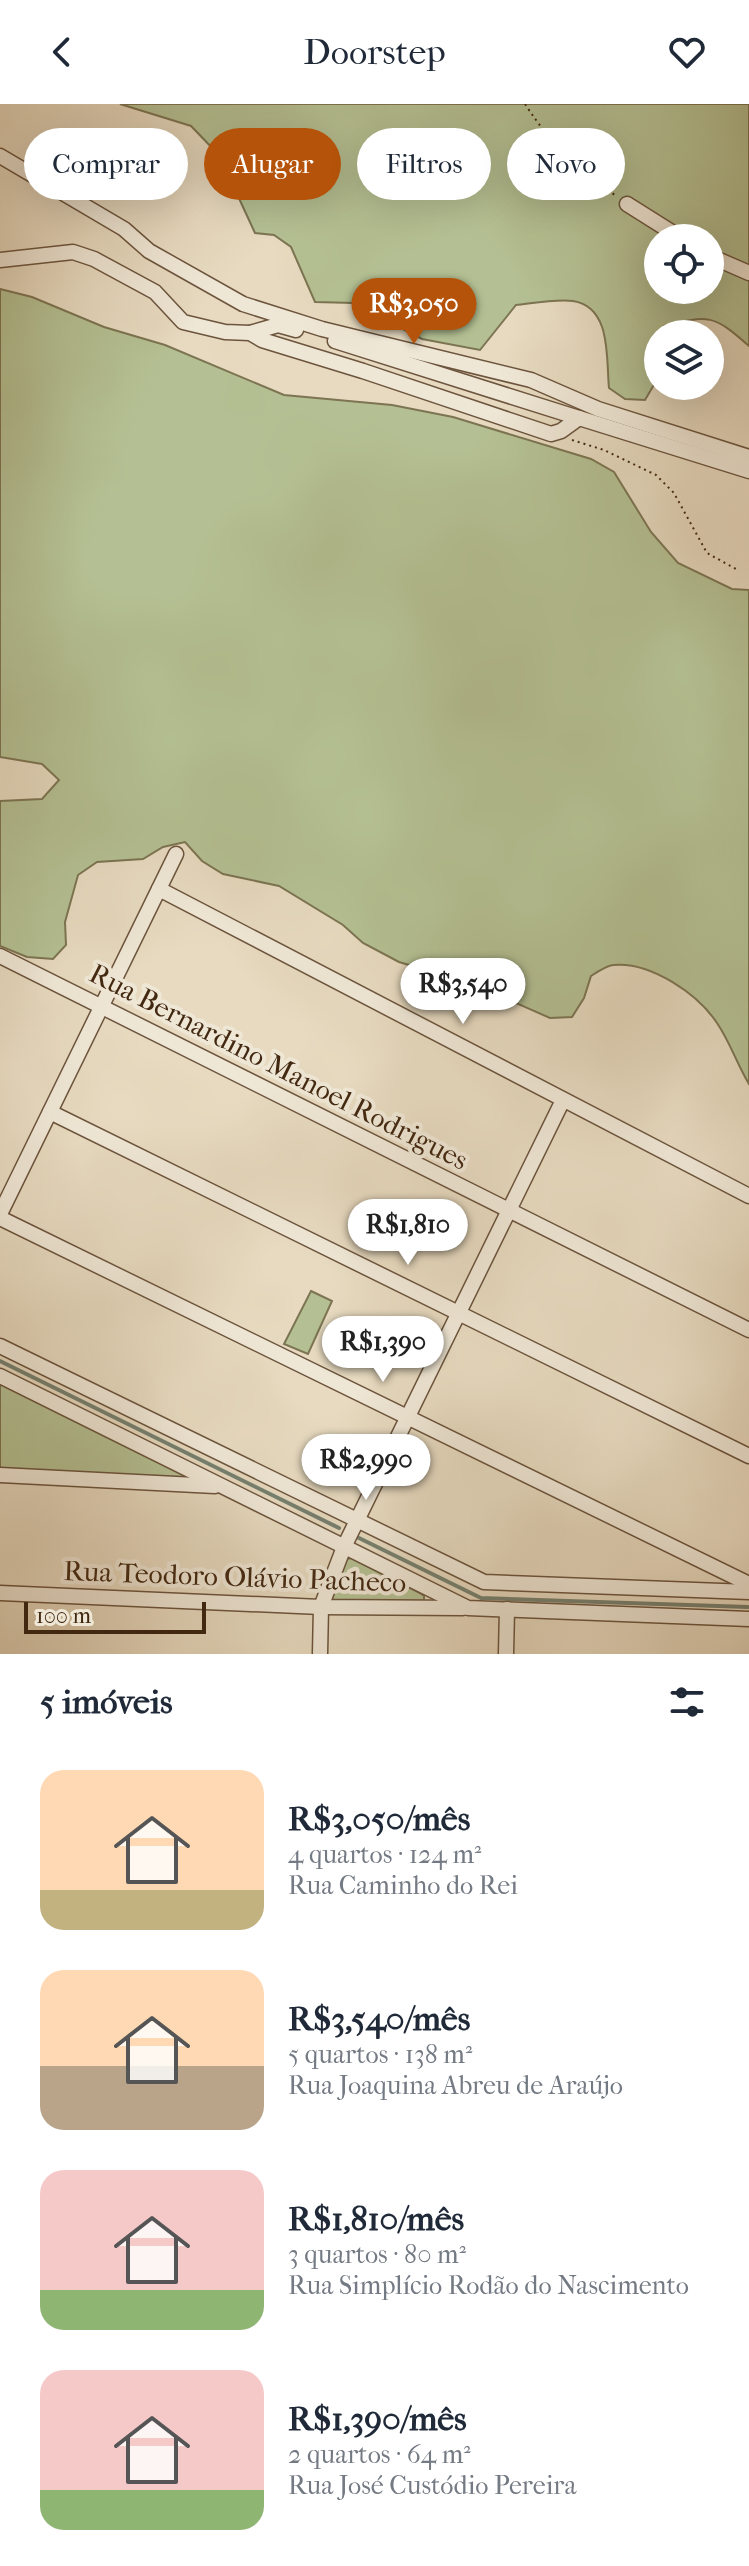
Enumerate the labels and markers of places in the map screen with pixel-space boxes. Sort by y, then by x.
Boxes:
pin: R$3,050 [340,278,488,346]
pin: R$3,540 [389,958,537,1026]
pin: R$1,810 [334,1199,482,1267]
pin: R$1,390 [309,1316,457,1384]
pin: R$2,990 [292,1434,440,1502]

